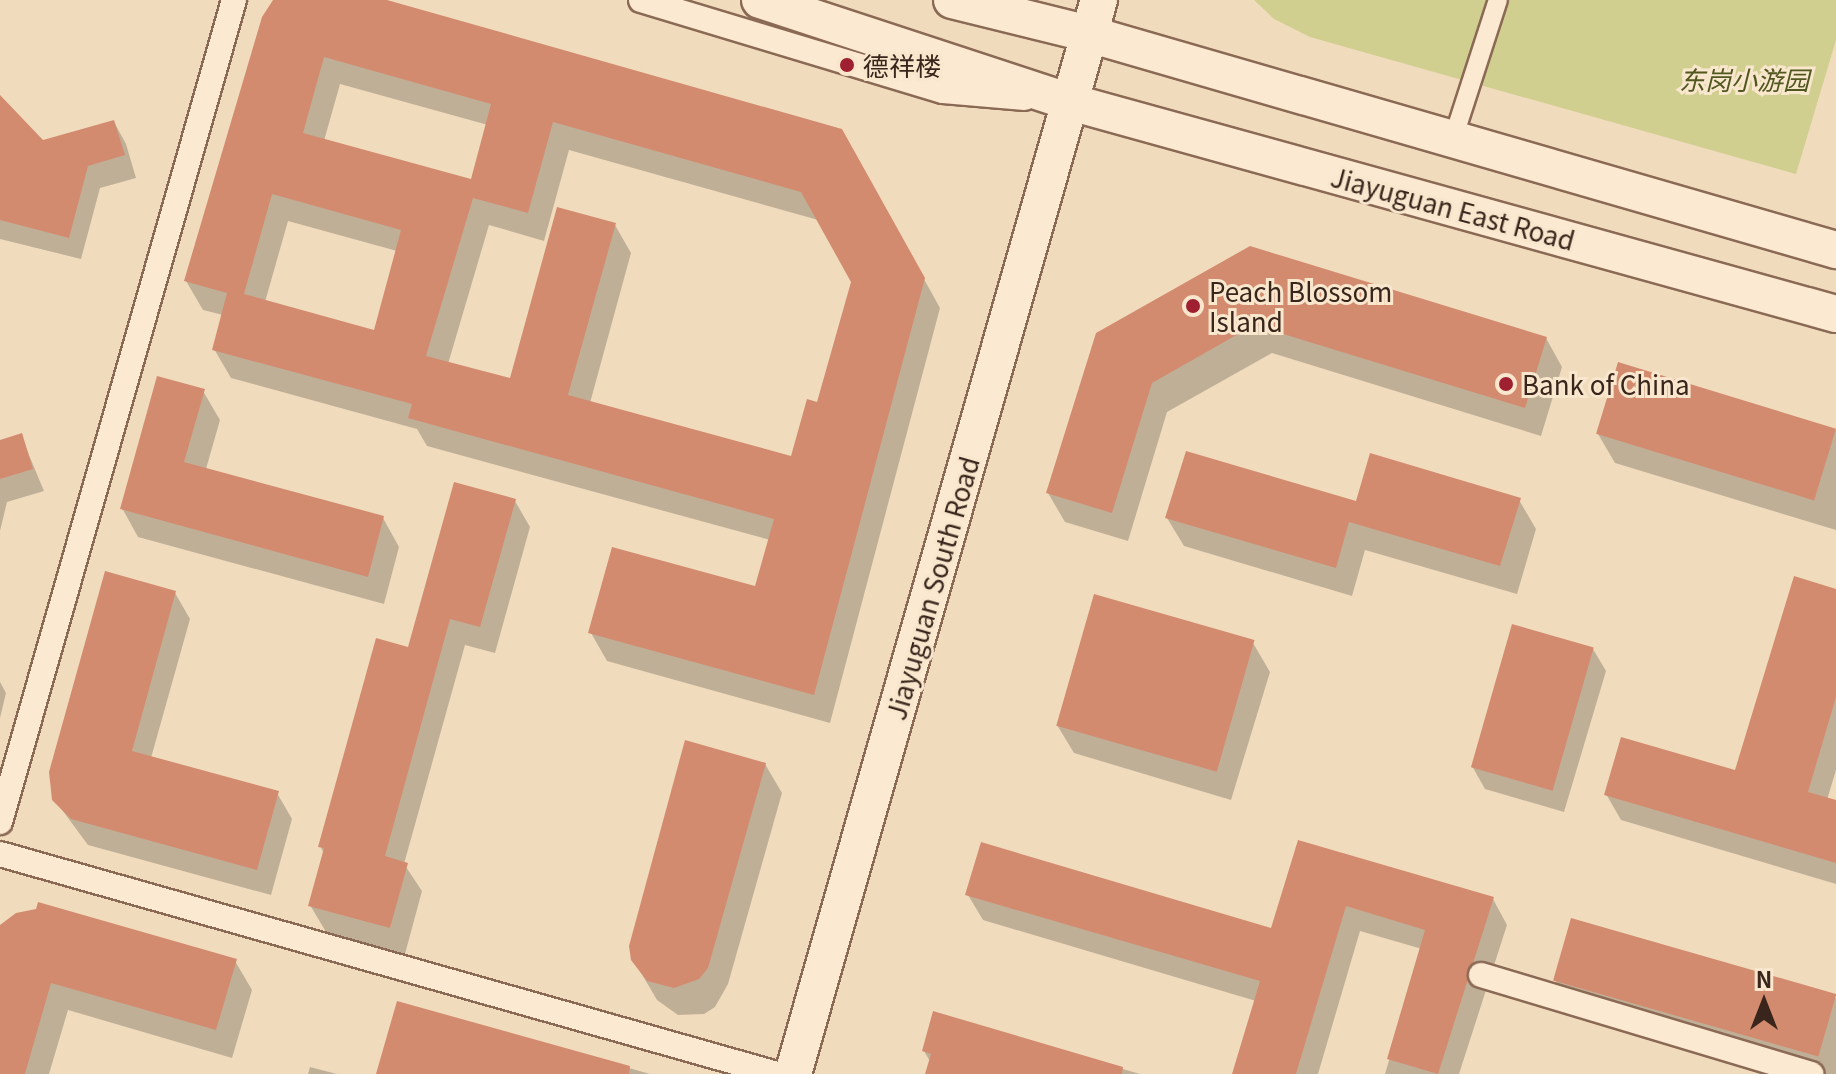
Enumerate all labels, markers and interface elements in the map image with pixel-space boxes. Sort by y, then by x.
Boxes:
place label: 德祥楼 [863,49,941,81]
marker: 德祥楼 [838,56,856,74]
park label: 东岗小游园 [1679,63,1809,95]
street label: Jiayuguan East Road [1328,160,1578,256]
place label: Peach Blossom Island [1209,275,1392,336]
marker: Peach Blossom Island [1184,297,1202,315]
place label: Bank of China [1522,368,1690,400]
marker: Bank of China [1497,375,1515,393]
street label: Jiayuguan South Road [879,453,985,723]
north arrow [1724,962,1804,1042]
text: N [1756,962,1772,994]

